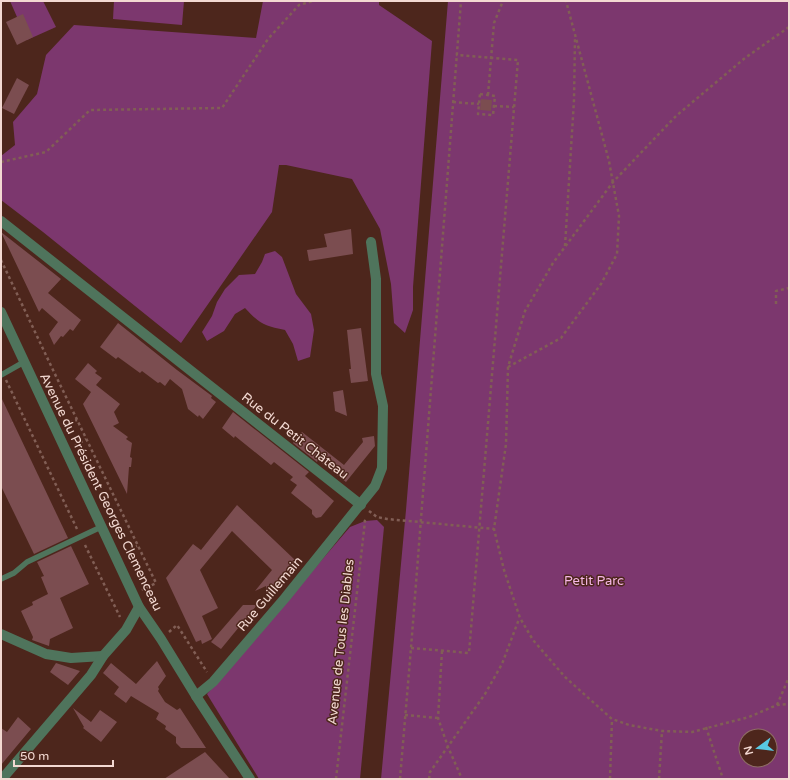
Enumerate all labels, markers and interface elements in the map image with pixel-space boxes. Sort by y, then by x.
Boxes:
street label: Avenue du Président Georges Clemenceau [36,370,166,614]
street label: Rue du Petit Château [238,389,352,483]
street label: Rue Guillemain [234,553,306,635]
street label: Avenue de Tous les Diables [324,558,358,726]
park label: Petit Parc [564,573,624,589]
north arrow [738,728,778,768]
scale bar [14,742,113,768]
text: N [741,745,756,756]
text: 50 m [20,749,49,763]

